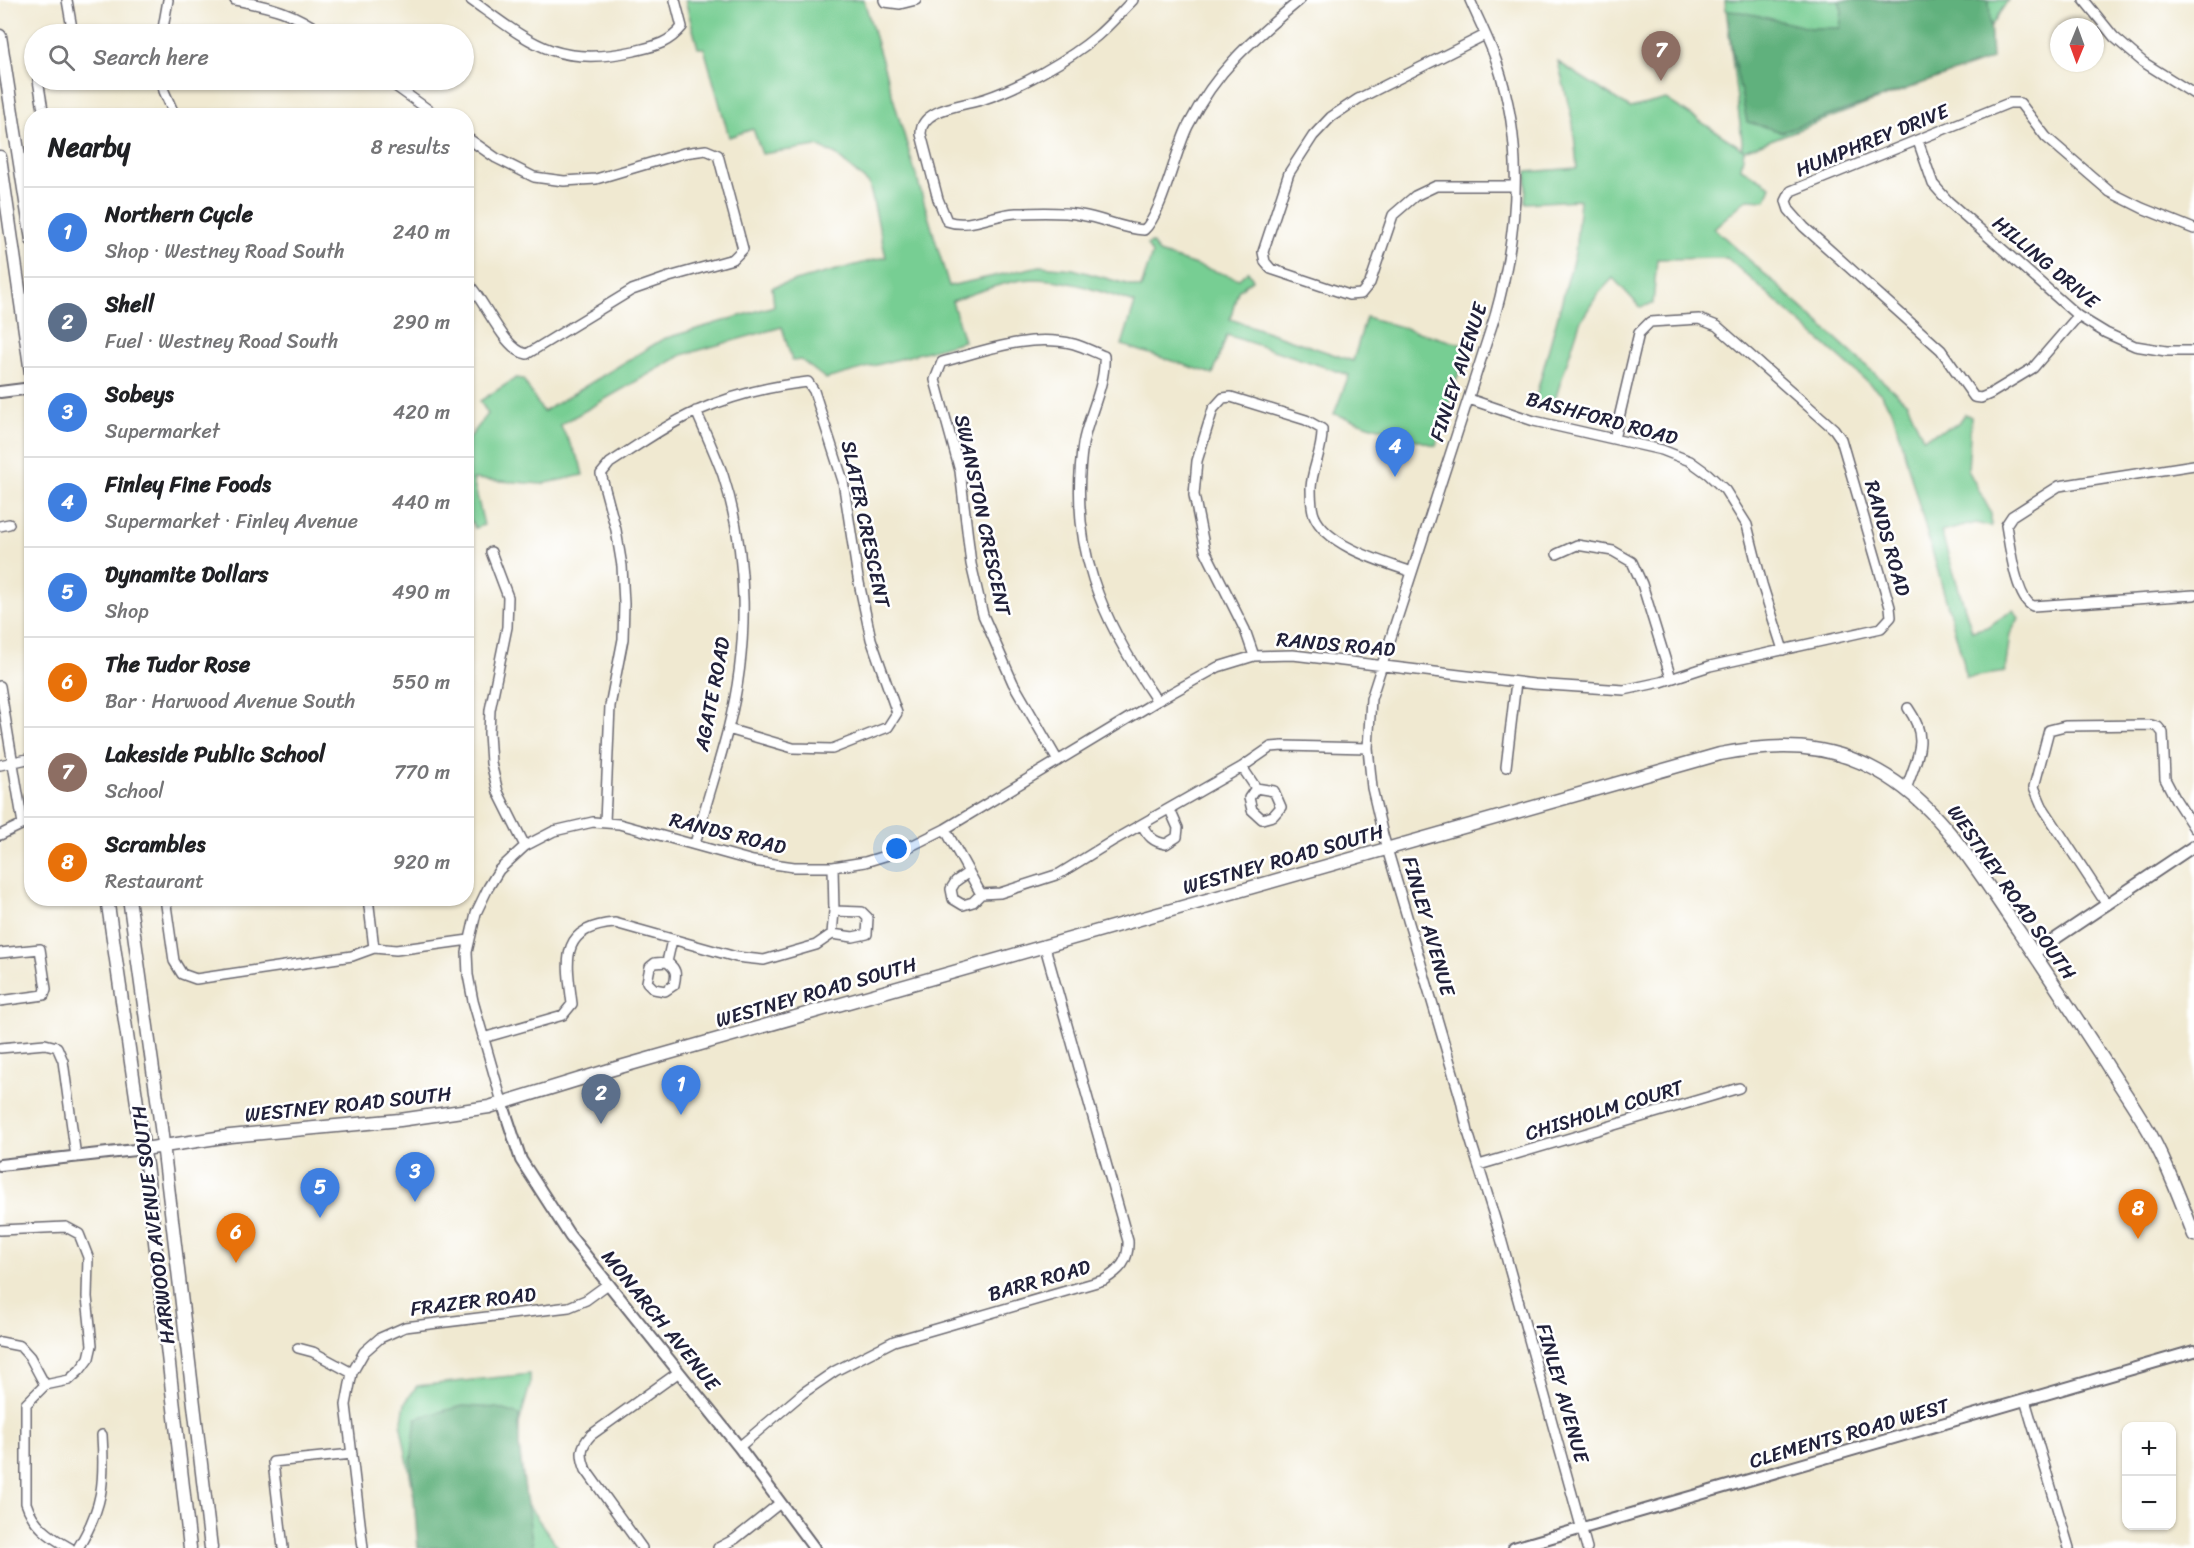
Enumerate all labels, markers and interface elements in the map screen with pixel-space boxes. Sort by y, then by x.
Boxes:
north arrow [2050,18,2104,72]
search box [24,24,474,90]
pin: 7 [1642,32,1680,81]
text: Search here [93,38,209,77]
icon: search [45,41,78,74]
street label: HUMPHREY DRIVE [1790,93,1956,187]
text: Nearby [48,124,130,170]
text: 8 results [371,130,450,165]
text: Northern Cycle [105,195,253,234]
street label: HILLING DRIVE [1984,207,2109,319]
text: 1 [63,215,72,250]
text: 240 m [393,215,450,250]
text: Shop · Westney Road South [105,234,345,269]
text: Shell [105,285,154,324]
street label: FINLEY AVENUE [1420,297,1498,446]
text: 2 [62,305,73,340]
text: 290 m [393,305,450,340]
text: Fuel · Westney Road South [105,324,339,359]
text: Sobeys [105,375,174,414]
street label: BASHFORD ROAD [1522,381,1682,456]
text: 3 [62,395,73,430]
text: 420 m [393,395,450,430]
street label: SWANSTON CRESCENT [944,411,1021,620]
text: Supermarket [105,414,220,449]
pin: 4 [1376,428,1414,477]
street label: SLATER CRESCENT [831,437,901,613]
text: Finley Fine Foods [105,465,271,504]
street label: RANDS ROAD [1854,476,1921,600]
text: 4 [61,485,74,520]
text: 440 m [392,485,450,520]
text: Supermarket · Finley Avenue [105,504,358,539]
text: Dynamite Dollars [105,555,268,594]
text: 5 [61,575,74,610]
text: 490 m [392,575,450,610]
text: Shop [105,594,149,629]
street label: RANDS ROAD [1275,622,1397,667]
street label: AGATE ROAD [684,634,741,755]
text: The Tudor Rose [105,645,250,684]
text: 6 [62,665,73,700]
text: 550 m [392,665,450,700]
text: Bar · Harwood Avenue South [105,684,355,719]
text: Lakeside Public School [105,735,325,774]
text: 7 [62,755,73,790]
text: 770 m [394,755,450,790]
text: School [105,774,164,809]
street label: WESTNEY ROAD SOUTH [1938,797,2085,987]
street label: RANDS ROAD [666,802,790,865]
street label: WESTNEY ROAD SOUTH [1178,814,1388,905]
text: Scrambles [105,825,205,864]
your location [882,834,911,863]
text: 8 [61,845,74,880]
text: 920 m [393,845,450,880]
street label: FINLEY AVENUE [1392,852,1466,1002]
text: Restaurant [105,864,204,899]
street label: WESTNEY ROAD SOUTH [711,947,921,1038]
pin: 1 [662,1066,700,1115]
street label: CHISHOLM COURT [1521,1069,1689,1151]
pin: 2 [582,1074,620,1124]
street label: WESTNEY ROAD SOUTH [243,1076,453,1133]
street label: HARWOOD AVENUE SOUTH [121,1103,186,1346]
pin: 3 [396,1152,434,1202]
pin: 5 [300,1168,340,1218]
pin: 8 [2118,1190,2158,1239]
pin: 6 [216,1214,256,1263]
street label: MONARCH AVENUE [592,1242,730,1400]
street label: BARR ROAD [984,1249,1094,1312]
street label: FRAZER ROAD [408,1276,538,1327]
street label: FINLEY AVENUE [1526,1319,1600,1469]
street label: CLEMENTS ROAD WEST [1745,1388,1954,1479]
map controls [2122,1422,2176,1530]
button: + [2122,1422,2176,1476]
button: − [2122,1476,2176,1530]

